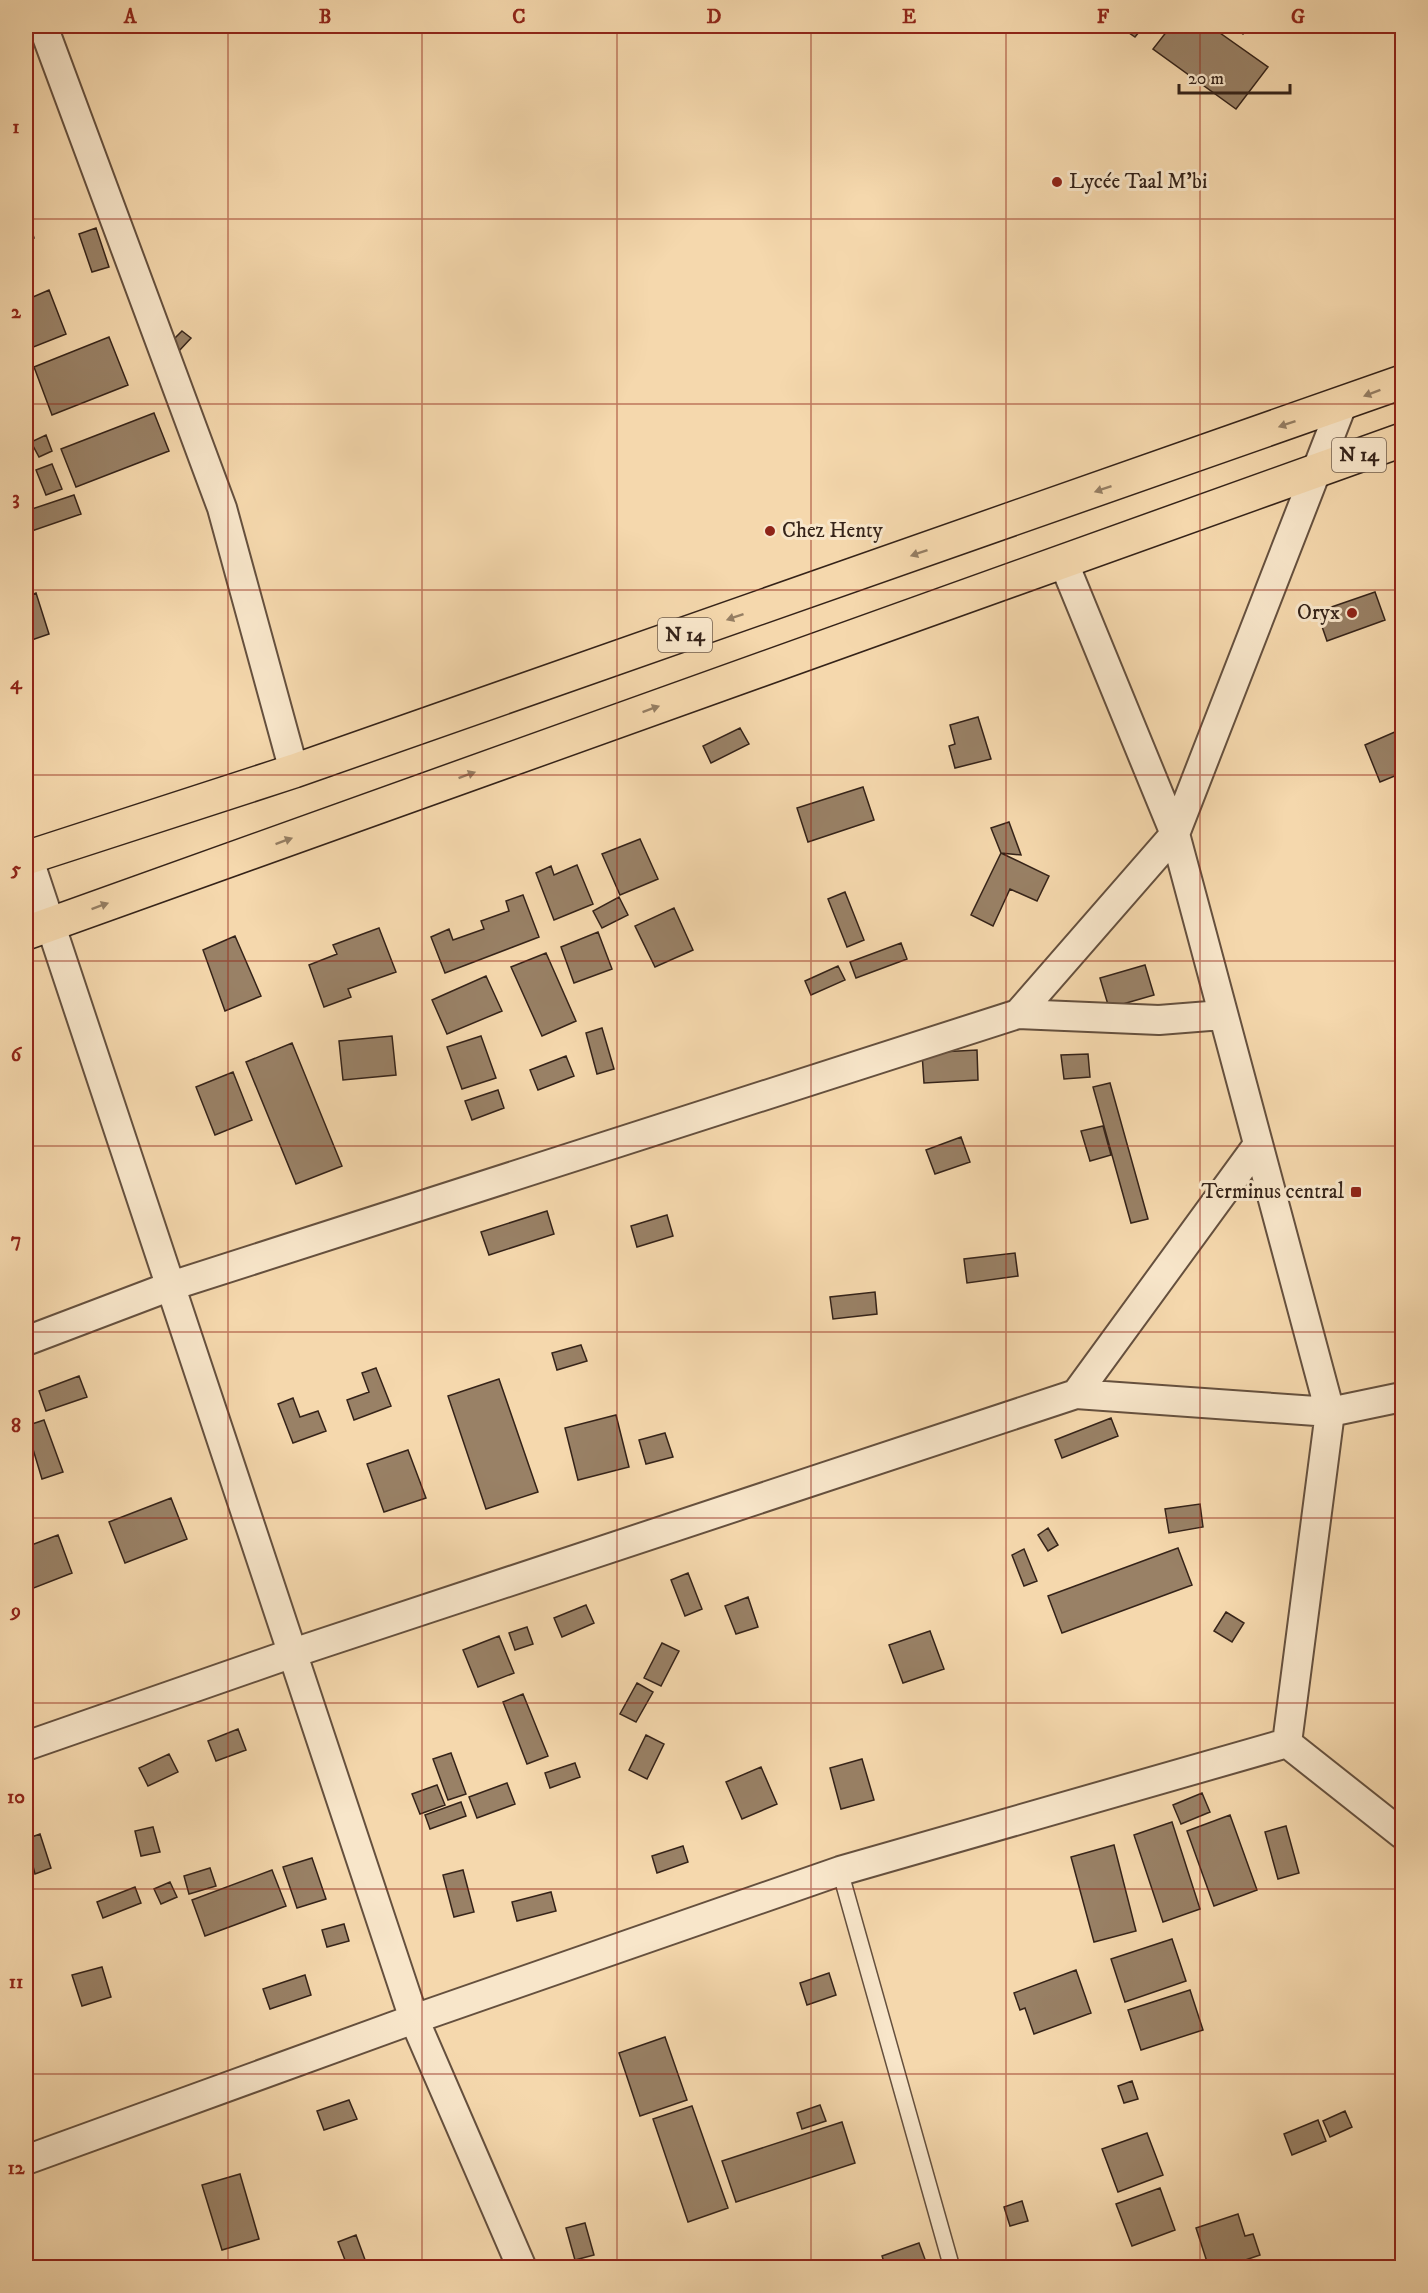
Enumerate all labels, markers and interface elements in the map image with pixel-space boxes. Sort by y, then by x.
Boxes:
text: A [123,5,138,30]
text: B [319,5,331,30]
text: C [512,5,526,30]
text: D [707,5,722,30]
text: E [902,5,916,30]
text: F [1097,5,1110,30]
text: G [1291,5,1305,30]
scale bar [1179,57,1290,95]
text: 20 m [1188,68,1224,90]
text: 1 [12,115,20,140]
place label: Lycée Taal M'bi [1069,169,1207,195]
marker: Lycée Taal M'bi [1050,175,1064,189]
text: 2 [11,300,22,325]
one-way arrow [1363,389,1381,398]
one-way arrow [1278,420,1296,430]
road number: N 14 [1332,438,1386,472]
one-way arrow [1094,484,1112,494]
text: 3 [12,486,20,511]
place label: Chez Henty [782,518,884,544]
marker: Chez Henty [763,524,777,538]
one-way arrow [910,549,928,558]
place label: Oryx [1297,600,1340,626]
marker: Oryx [1345,606,1359,620]
one-way arrow [725,613,743,623]
road number: N 14 [658,618,712,652]
text: 4 [10,671,23,696]
one-way arrow [642,704,660,714]
one-way arrow [459,770,477,780]
one-way arrow [275,835,293,845]
text: 5 [10,857,21,882]
one-way arrow [91,901,109,911]
text: 6 [11,1043,23,1068]
place label: Terminus central [1202,1179,1345,1205]
marker: Terminus central [1349,1185,1363,1199]
text: 7 [11,1228,21,1253]
text: 8 [11,1414,21,1439]
text: 9 [9,1599,21,1624]
text: 10 [7,1785,25,1810]
text: 11 [9,1970,23,1995]
text: 12 [7,2156,26,2181]

